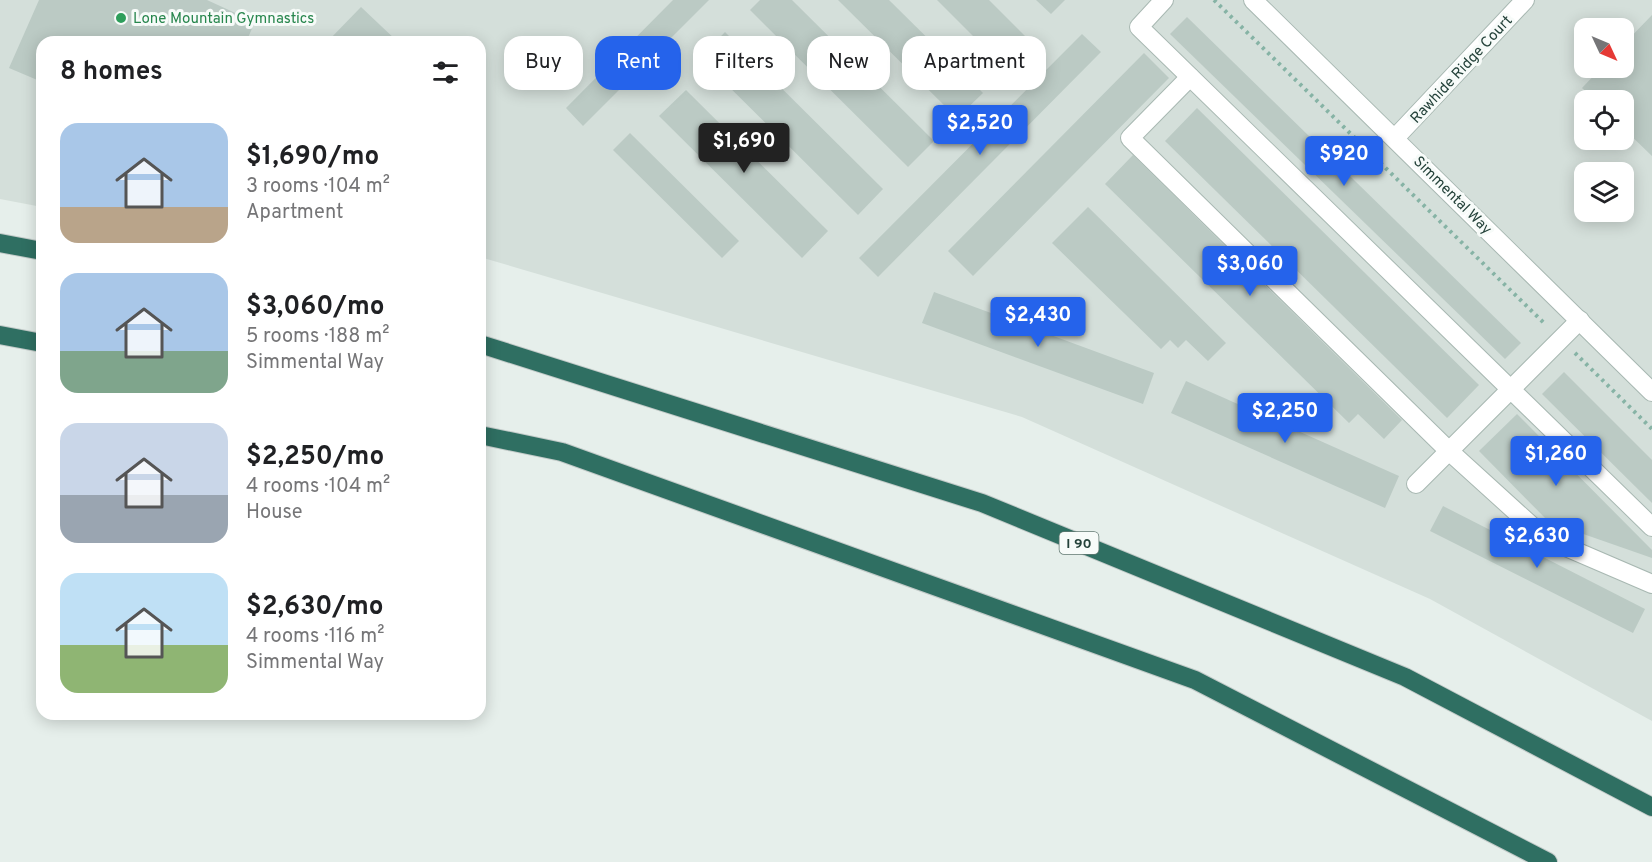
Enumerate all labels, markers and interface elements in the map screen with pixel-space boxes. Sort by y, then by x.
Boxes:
place label: Lone Mountain Gymnastics [133,10,314,29]
marker: Lone Mountain Gymnastics [114,11,128,25]
street label: Rawhide Ridge Court [1407,12,1517,128]
north arrow [1574,18,1634,78]
map controls [1574,18,1634,222]
chip: Buy [504,36,583,90]
chip: Rent [595,36,681,90]
chip: Filters [693,36,795,90]
chip: New [807,36,890,90]
chip: Apartment [902,36,1046,90]
text: 8 homes [60,56,163,89]
icon: filters [429,56,462,89]
button: locate [1574,90,1634,150]
pin: $2,520 [931,105,1029,156]
text: $2,520 [947,111,1013,137]
pin: $1,690 [695,123,793,174]
text: $1,690 [712,129,776,155]
pin: $920 [1308,136,1380,187]
text: $1,690/mo [246,141,379,174]
text: $920 [1319,142,1369,168]
icon: home [108,147,180,219]
street label: Simmental Way [1409,153,1495,239]
button: layers [1574,162,1634,222]
text: 3 rooms · 104 m² [246,174,390,200]
text: Apartment [246,200,344,226]
pin: $3,060 [1201,246,1299,297]
text: $3,060 [1216,252,1284,278]
text: $3,060/mo [246,291,385,324]
icon: home [108,297,180,369]
pin: $2,430 [989,297,1087,348]
text: $2,430 [1005,303,1071,329]
text: 5 rooms · 188 m² [246,324,389,350]
text: Simmental Way [246,350,384,376]
pin: $2,250 [1236,393,1334,444]
text: $2,250 [1252,399,1318,425]
pin: $1,260 [1507,436,1605,487]
text: $2,250/mo [246,441,384,474]
text: $1,260 [1525,442,1587,468]
icon: home [108,447,180,519]
text: 4 rooms · 104 m² [246,474,390,500]
text: House [246,500,302,526]
pin: $2,630 [1488,518,1586,569]
text: $2,630 [1504,524,1570,550]
road number: I 90 [1060,532,1098,554]
text: $2,630/mo [246,591,384,624]
icon: home [108,597,180,669]
text: 4 rooms · 116 m² [246,624,384,650]
text: Simmental Way [246,650,384,676]

